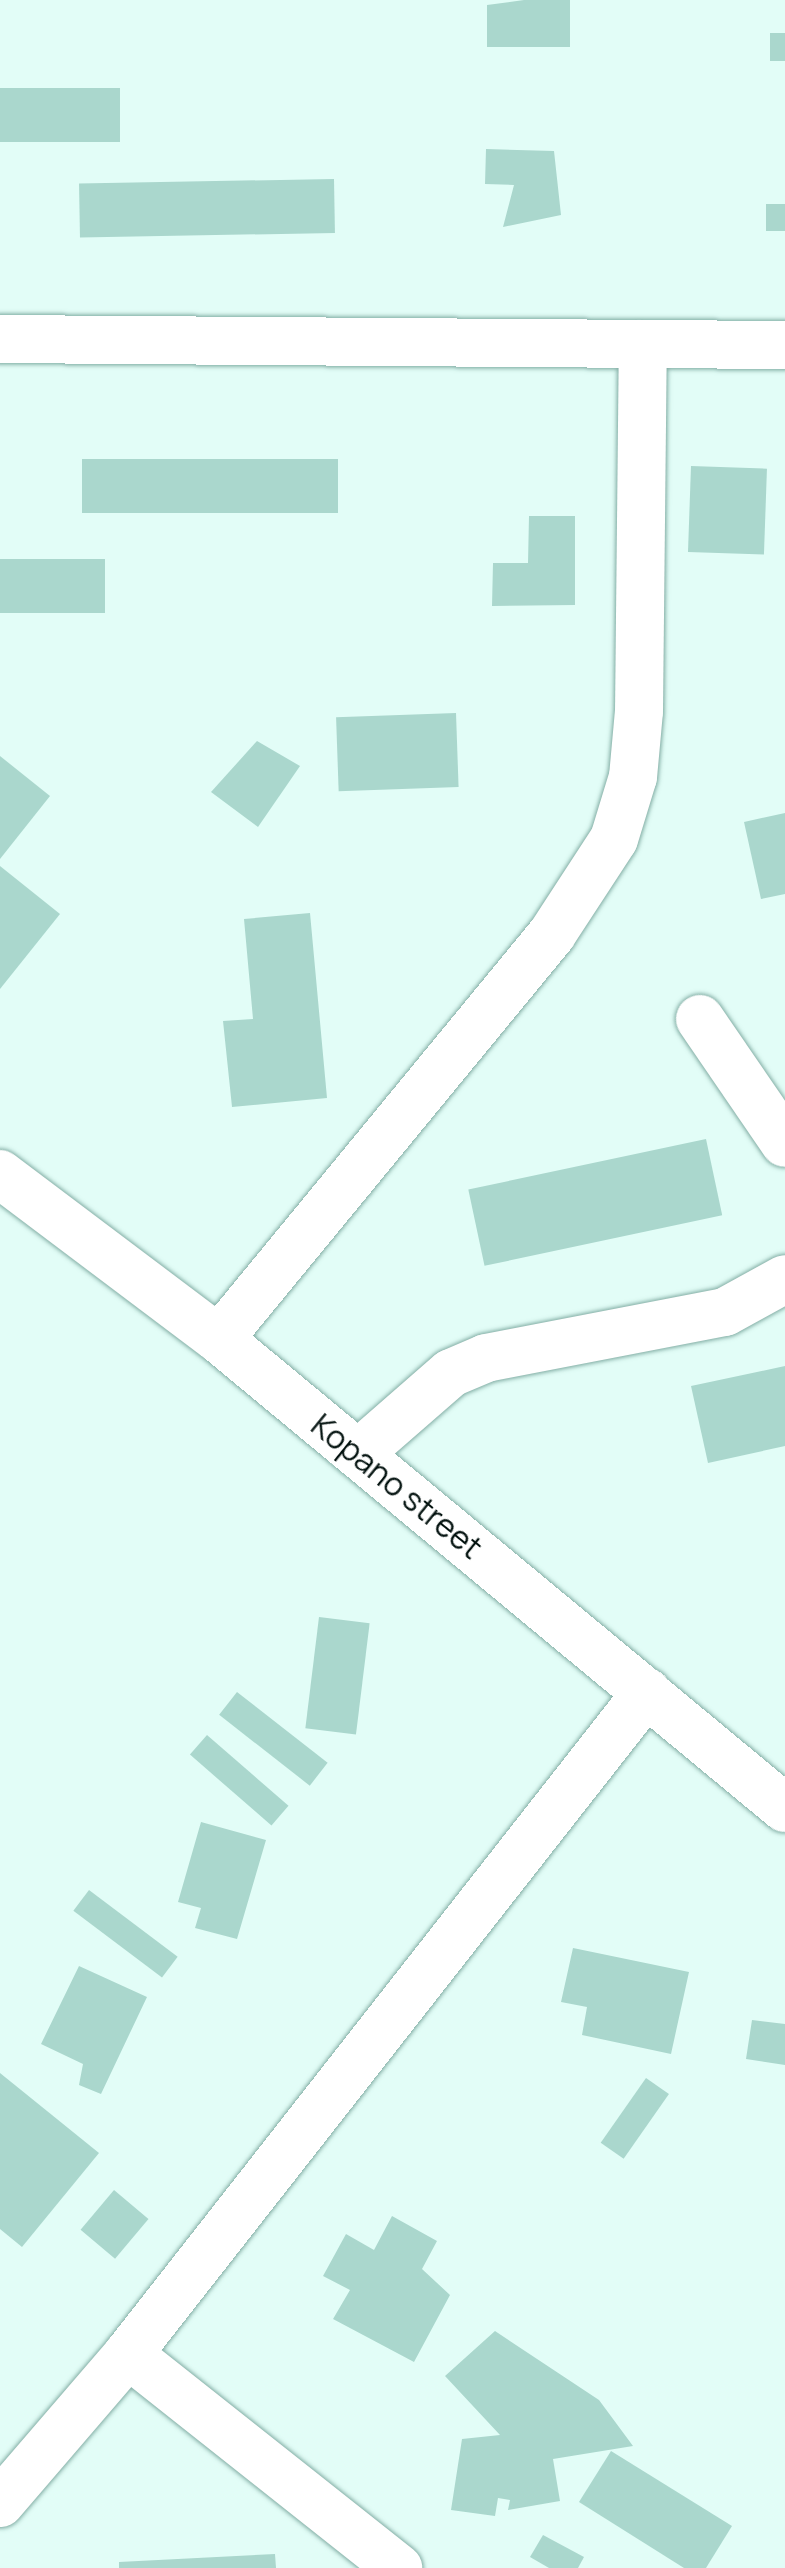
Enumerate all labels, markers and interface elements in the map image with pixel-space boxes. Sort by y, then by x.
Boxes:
street label: Kopano street [304,1405,490,1567]

